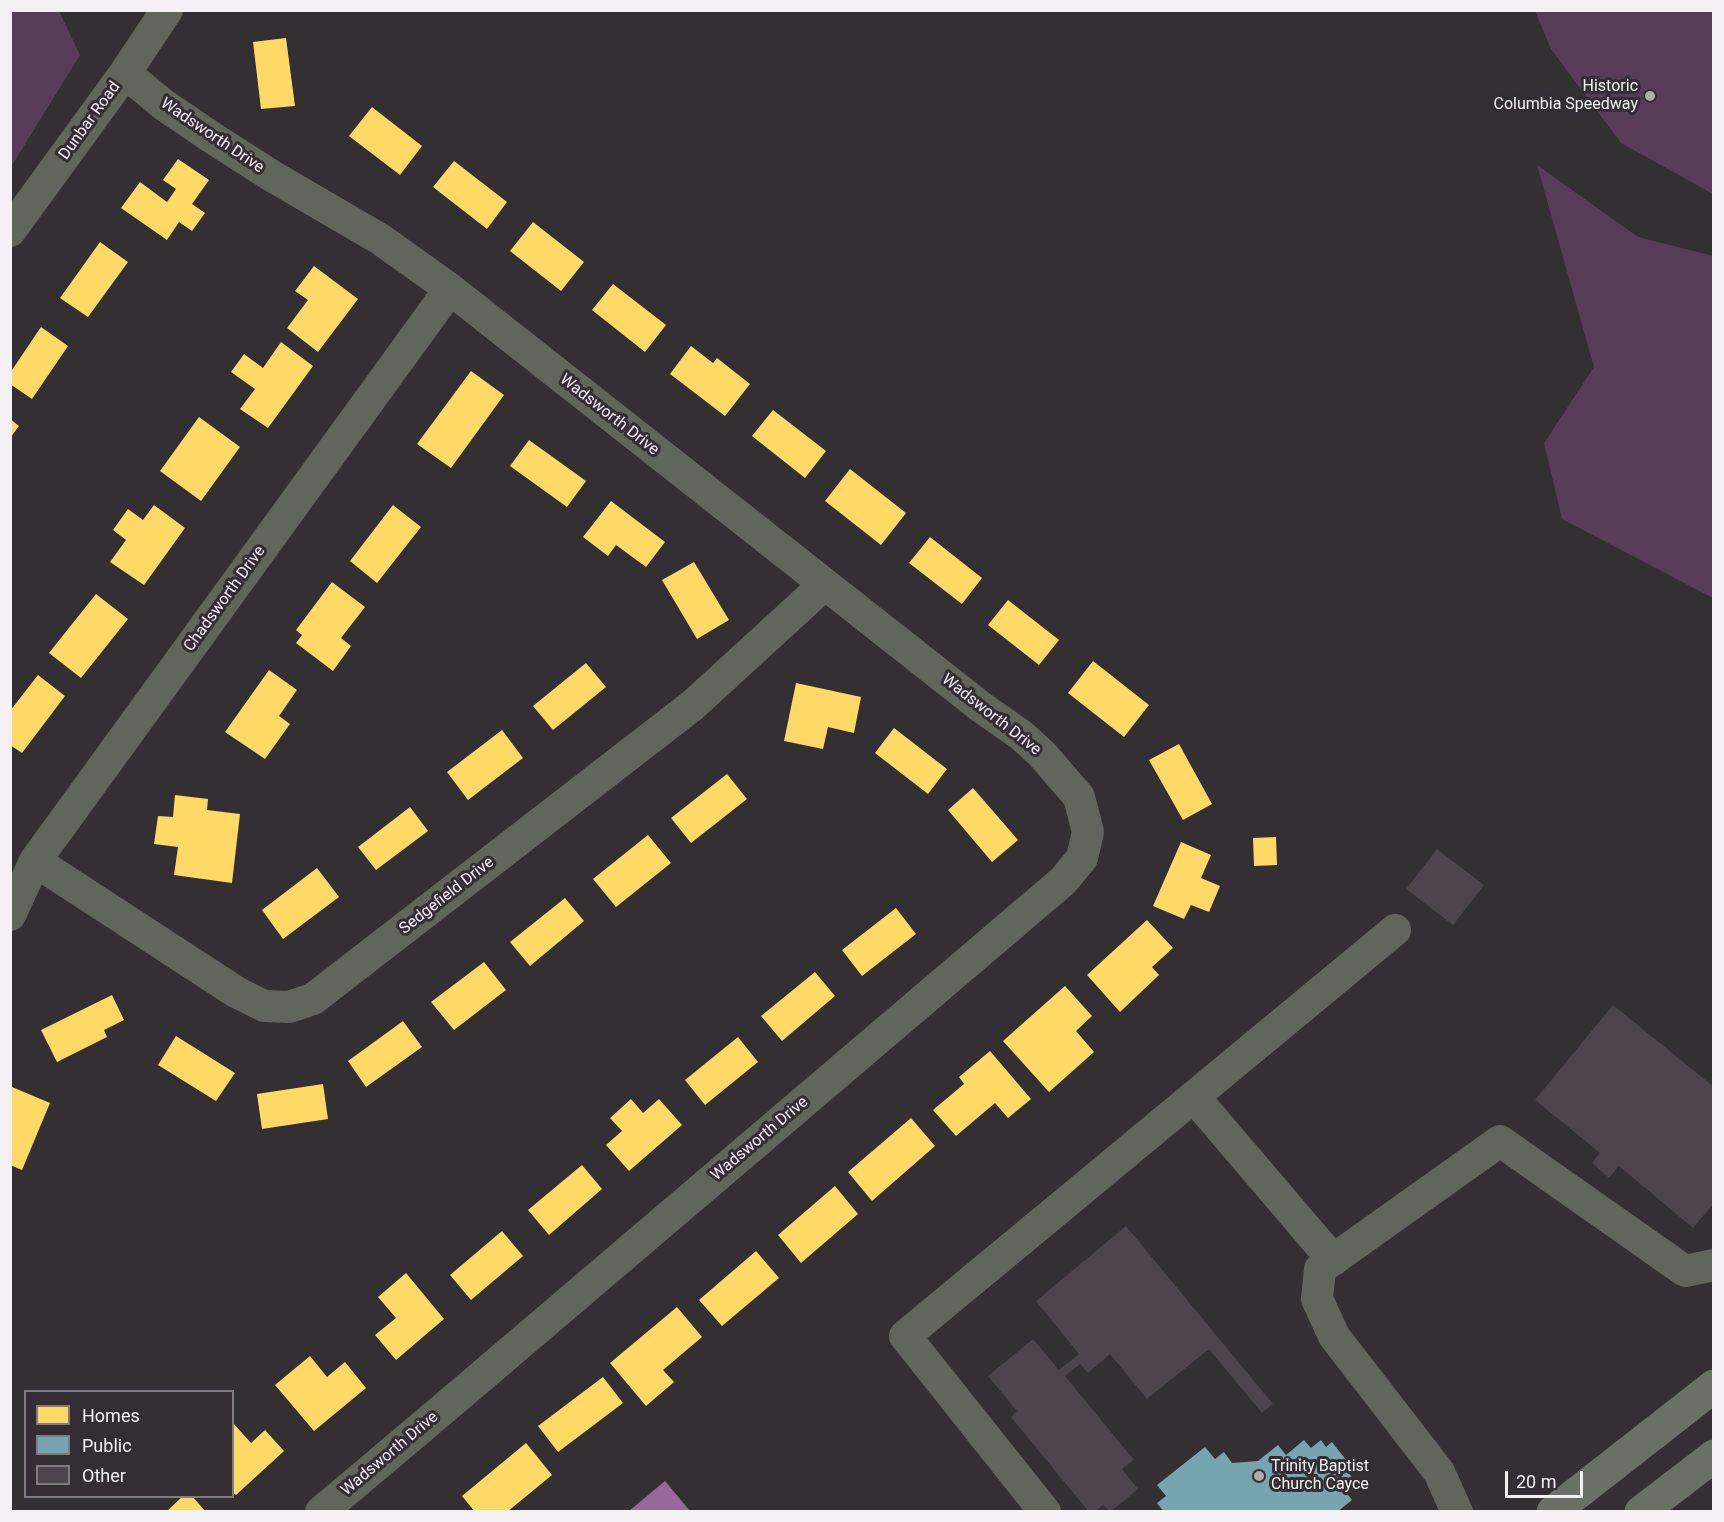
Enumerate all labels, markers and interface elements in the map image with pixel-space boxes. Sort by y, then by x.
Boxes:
place label: Historic Columbia Speedway [1494,77,1638,115]
street label: Dunbar Road [55,78,125,164]
marker: Historic Columbia Speedway [1643,89,1657,103]
street label: Wadsworth Drive [157,94,267,178]
street label: Wadsworth Drive [555,370,663,460]
street label: Chadsworth Drive [180,542,270,656]
street label: Wadsworth Drive [937,670,1045,760]
street label: Sedgefield Drive [396,853,498,939]
street label: Wadsworth Drive [708,1093,812,1185]
legend [24,1390,234,1498]
text: Homes [82,1405,140,1426]
street label: Wadsworth Drive [338,1408,442,1500]
text: Public [82,1435,132,1456]
place label: Trinity Baptist Church Cayce [1271,1457,1369,1495]
scale bar [1508,1459,1586,1497]
text: Other [82,1465,126,1486]
marker: Trinity Baptist Church Cayce [1252,1469,1266,1483]
text: 20 m [1516,1471,1556,1492]

